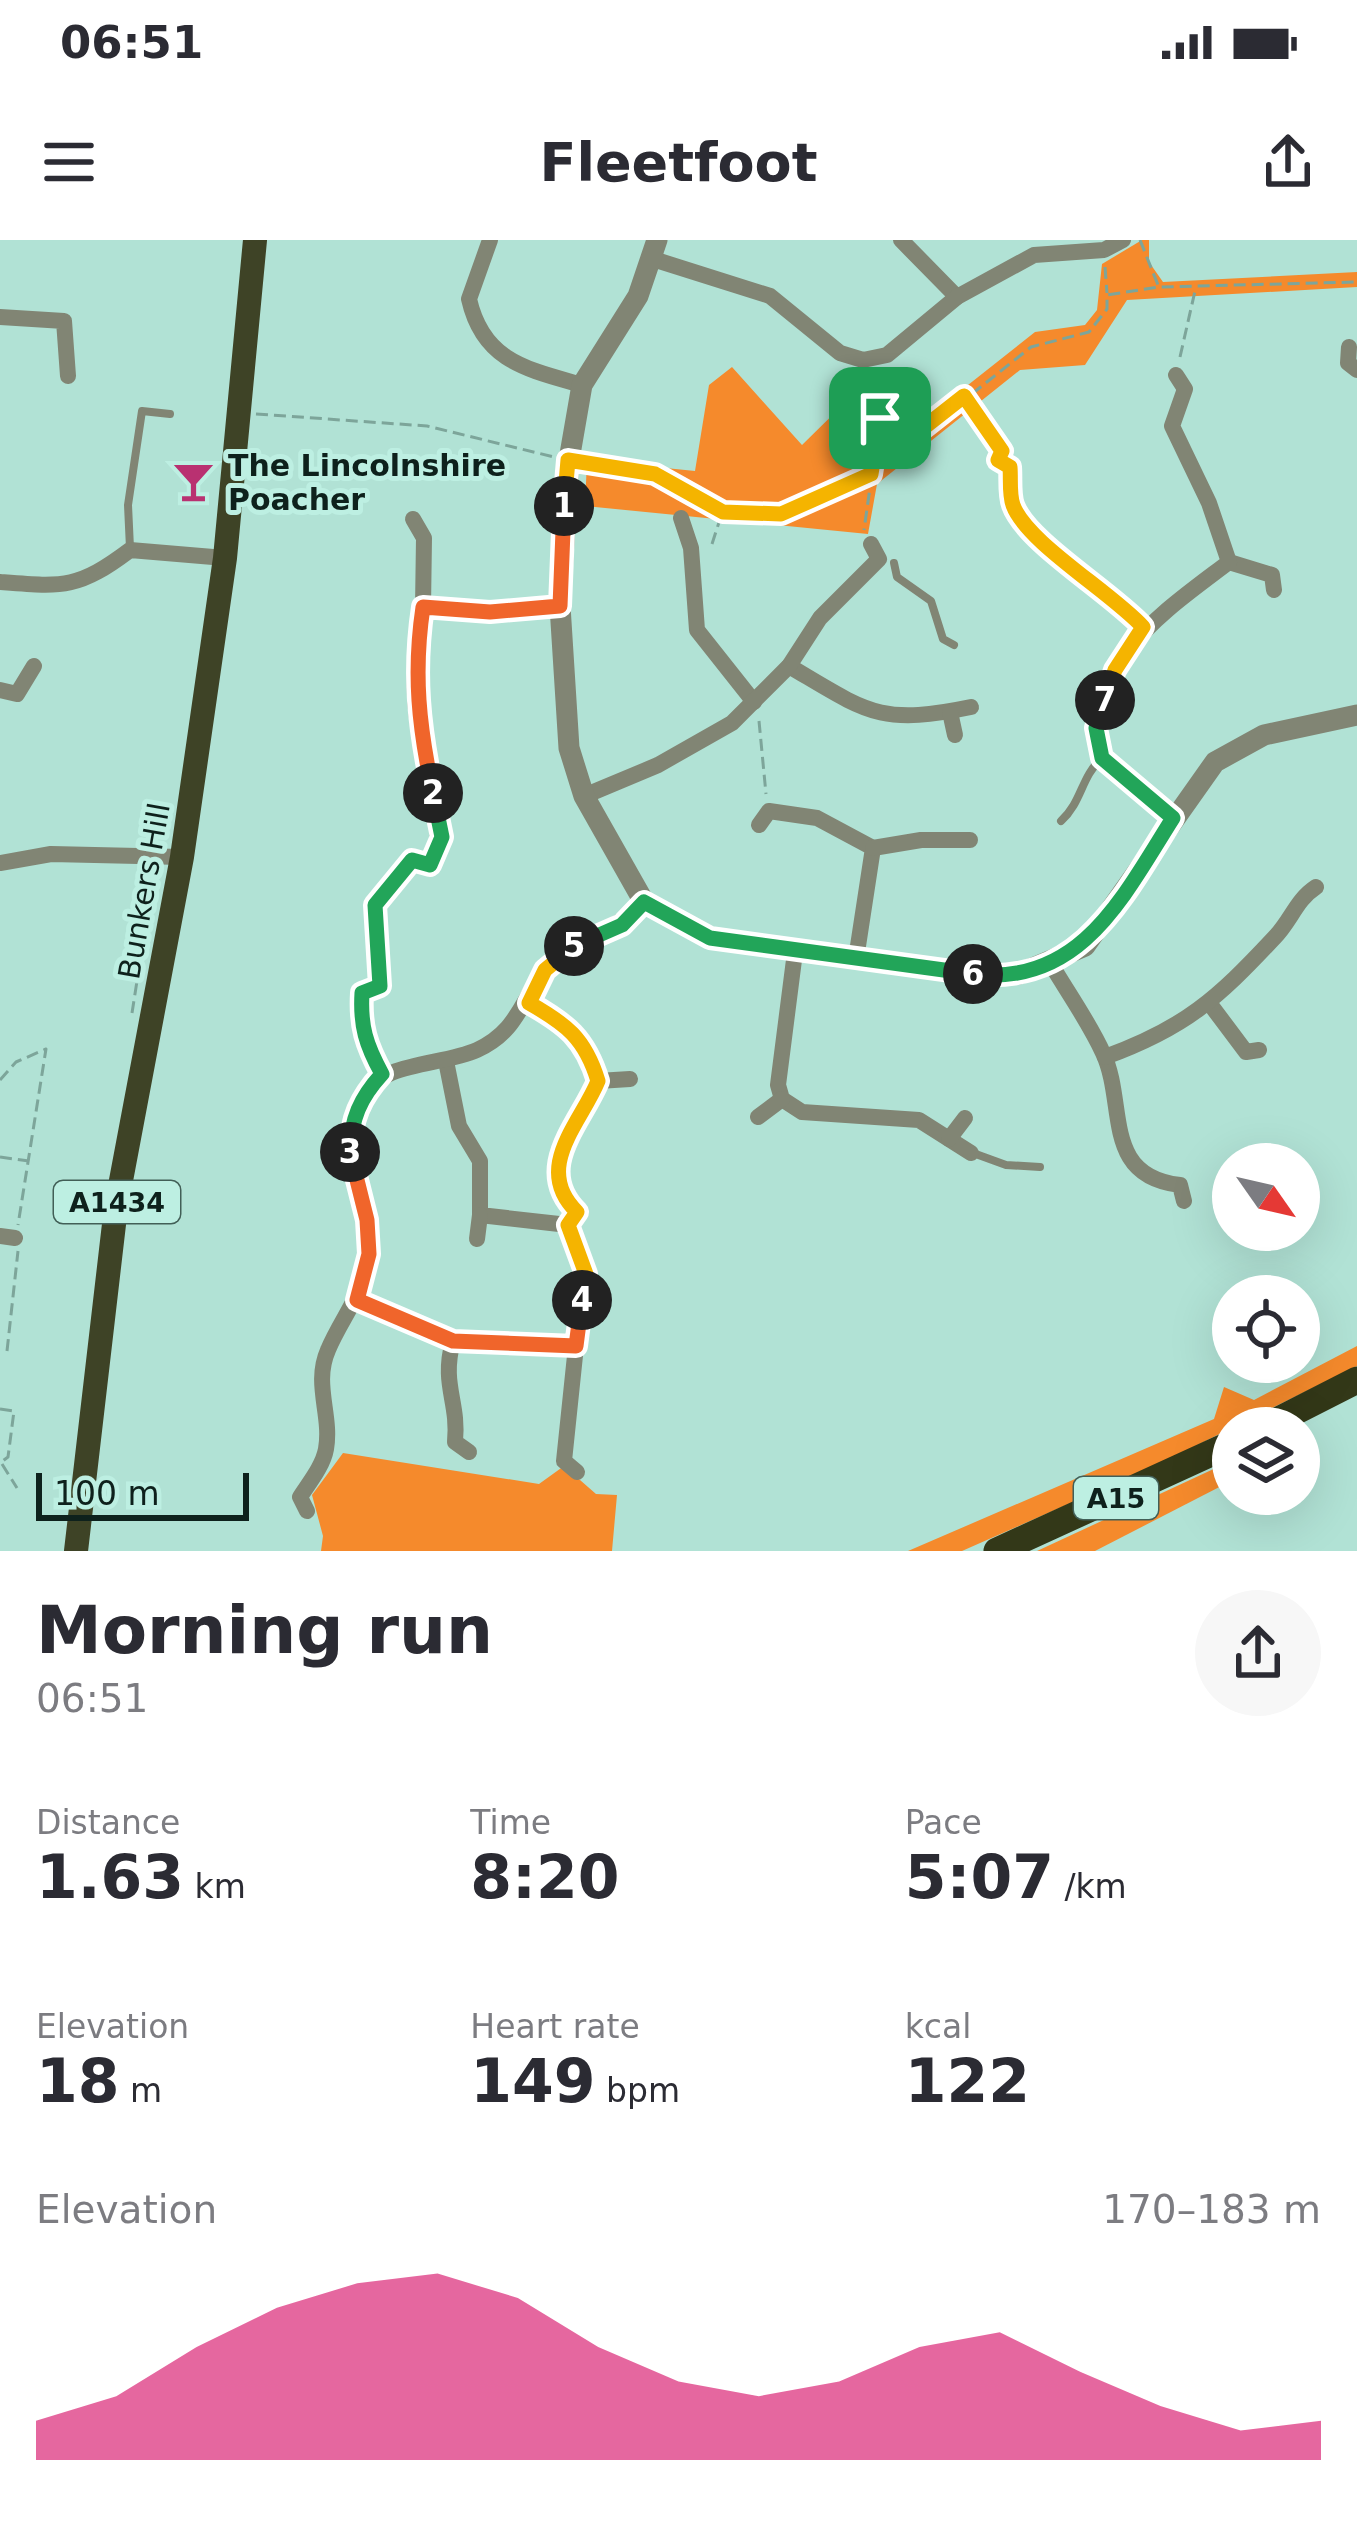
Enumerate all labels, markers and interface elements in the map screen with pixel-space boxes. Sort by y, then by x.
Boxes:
text: 06:51 [60,16,203,69]
icon: menu [36,129,102,195]
icon: share [1255,129,1321,195]
text: Fleetfoot [540,131,817,194]
pin [829,367,931,469]
icon: arrive [847,385,913,451]
place label: The Lincolnshire Poacher [228,448,506,517]
bar icon: The Lincolnshire Poacher [171,459,217,505]
pin: 1 [534,476,594,536]
text: 1 [553,486,575,525]
pin: 7 [1075,670,1135,730]
text: 7 [1094,680,1116,719]
pin: 2 [403,763,463,823]
text: 2 [422,773,444,812]
street label: Bunkers Hill [111,800,177,982]
pin: 5 [544,916,604,976]
text: 5 [563,926,585,965]
pin: 6 [943,944,1003,1004]
text: 6 [962,954,984,993]
pin: 3 [320,1122,380,1182]
text: 3 [339,1132,361,1171]
north arrow [1212,1143,1320,1251]
map controls [1212,1143,1320,1515]
road number: A1434 [54,1181,180,1223]
pin: 4 [552,1270,612,1330]
button: locate [1212,1275,1320,1383]
text: 4 [571,1280,593,1319]
button: layers [1212,1407,1320,1515]
scale bar [36,1467,249,1520]
text: 100 m [54,1474,160,1513]
road number: A15 [1074,1477,1158,1519]
button: share [1195,1590,1321,1716]
text: Morning run [36,1592,493,1669]
text: 06:51 [36,1676,148,1721]
text: Distance [36,1803,180,1842]
text: Time [470,1803,551,1842]
text: Pace [905,1803,982,1842]
text: 1.63 [36,1842,184,1912]
text: 8:20 [470,1842,620,1912]
text: 5:07 [905,1842,1054,1912]
text: km [184,1867,246,1906]
text: /km [1054,1867,1127,1906]
text: Elevation [36,2007,189,2046]
text: Heart rate [470,2007,640,2046]
text: kcal [905,2007,971,2046]
text: 18 [36,2046,120,2116]
text: 149 [470,2046,596,2116]
text: 122 [905,2046,1030,2116]
text: m [120,2071,162,2110]
text: bpm [596,2071,680,2110]
text: Elevation [36,2187,217,2232]
text: 170–183 m [1102,2187,1321,2232]

